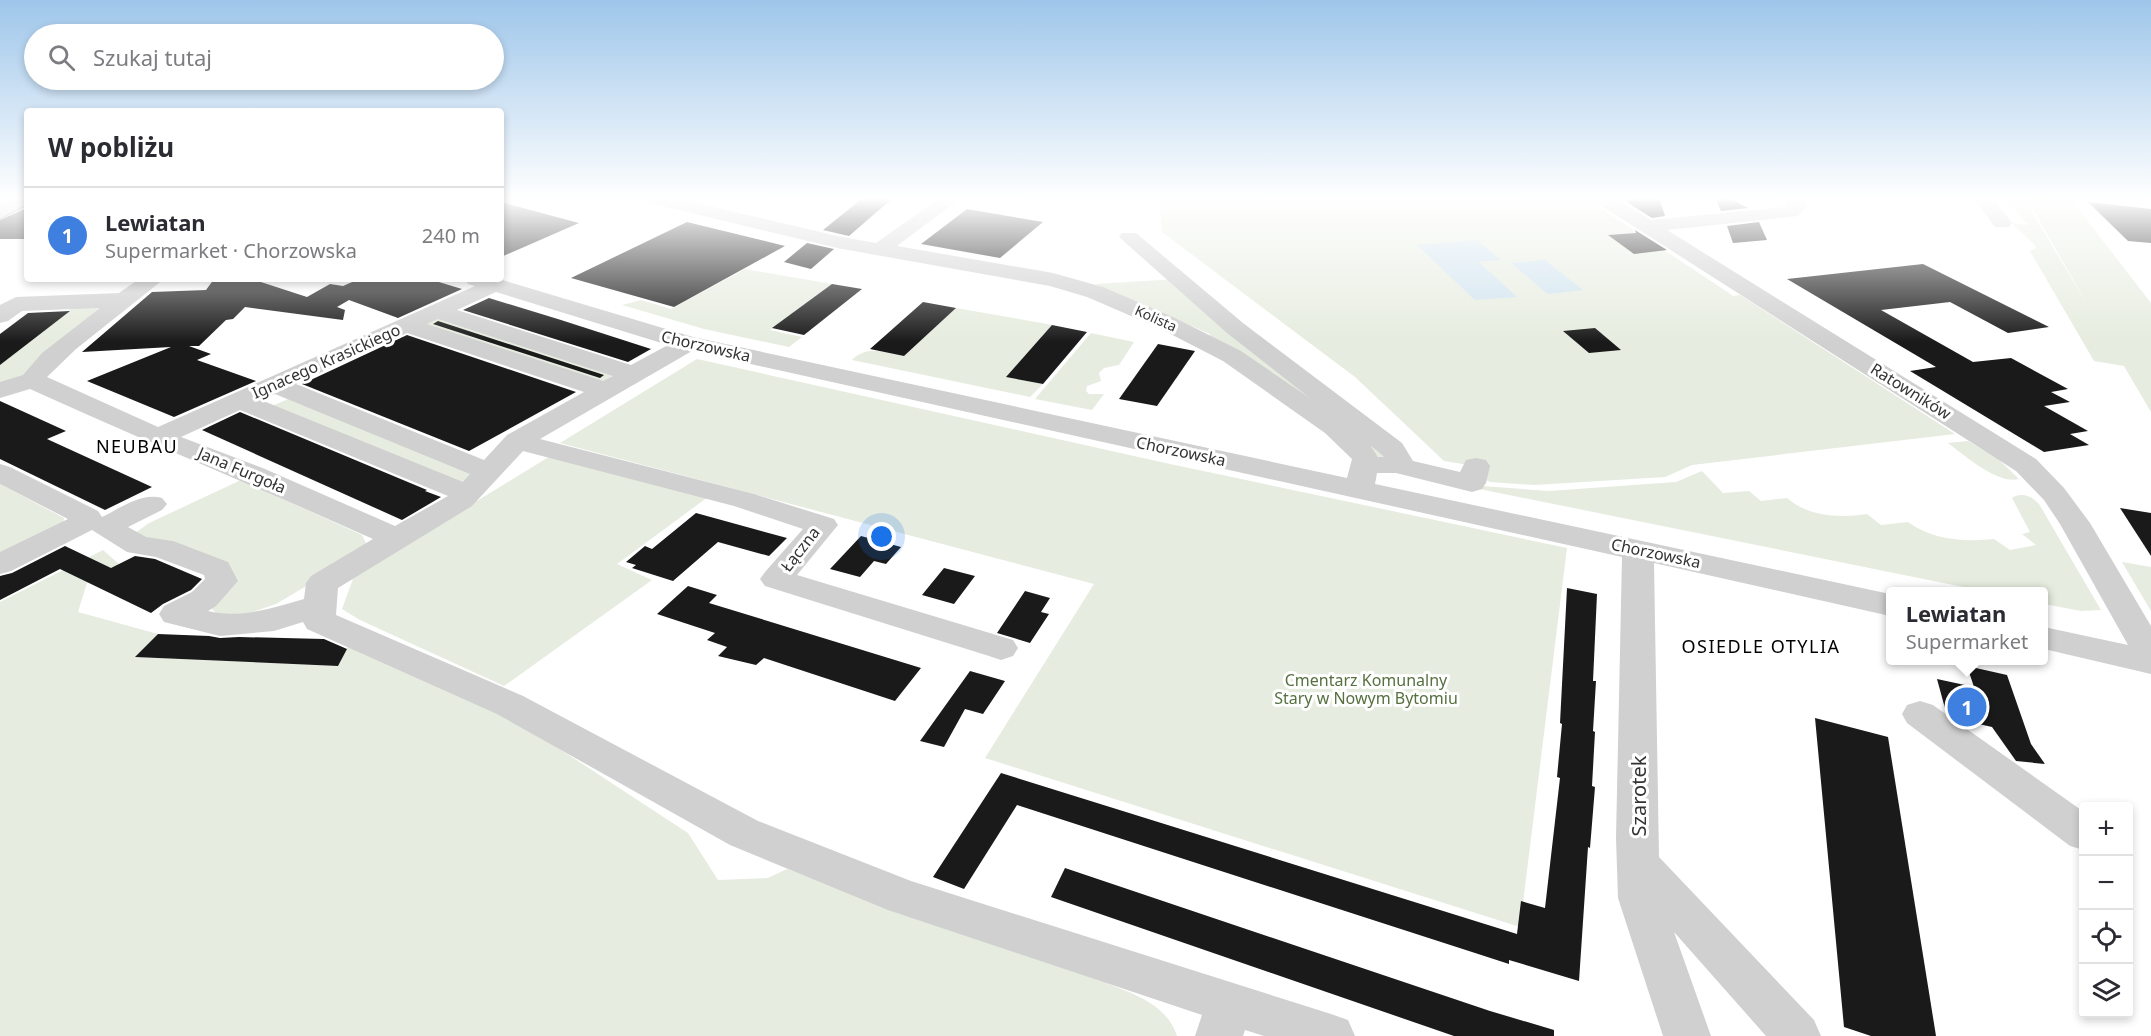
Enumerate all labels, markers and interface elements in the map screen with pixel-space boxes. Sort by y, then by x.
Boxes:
search box [24,24,504,90]
icon: search [45,41,78,74]
text: Szukaj tutaj [93,42,212,72]
text: W pobliżu [48,129,174,165]
text: Lewiatan [105,207,206,237]
text: 1 [62,222,73,249]
text: 240 m [422,222,480,249]
text: Supermarket · Chorzowska [105,237,357,264]
street label: Kolista [1132,300,1180,336]
street label: Ignacego Krasickiego [248,318,404,404]
street label: Chorzowska [659,325,753,367]
street label: Ratowników [1867,358,1956,425]
street label: Chorzowska [1134,431,1228,471]
district label: NEUBAU [96,434,178,458]
street label: Jana Furgoła [193,441,289,498]
street label: Łączna [775,522,825,576]
your location [867,522,896,551]
street label: Chorzowska [1609,533,1703,573]
popup [1886,587,2048,665]
text: Lewiatan [1906,598,2006,628]
text: Supermarket [1906,628,2028,655]
district label: OSIEDLE OTYLIA [1681,634,1841,658]
park label: Cmentarz Komunalny Stary w Nowym Bytomiu [1274,669,1458,709]
pin: 1 [1948,684,1986,730]
street label: Szarotek [1625,755,1652,836]
map controls [2079,802,2133,1018]
button: + [2079,802,2133,856]
button: − [2079,856,2133,910]
button: locate [2079,910,2133,964]
button: layers [2079,964,2133,1018]

